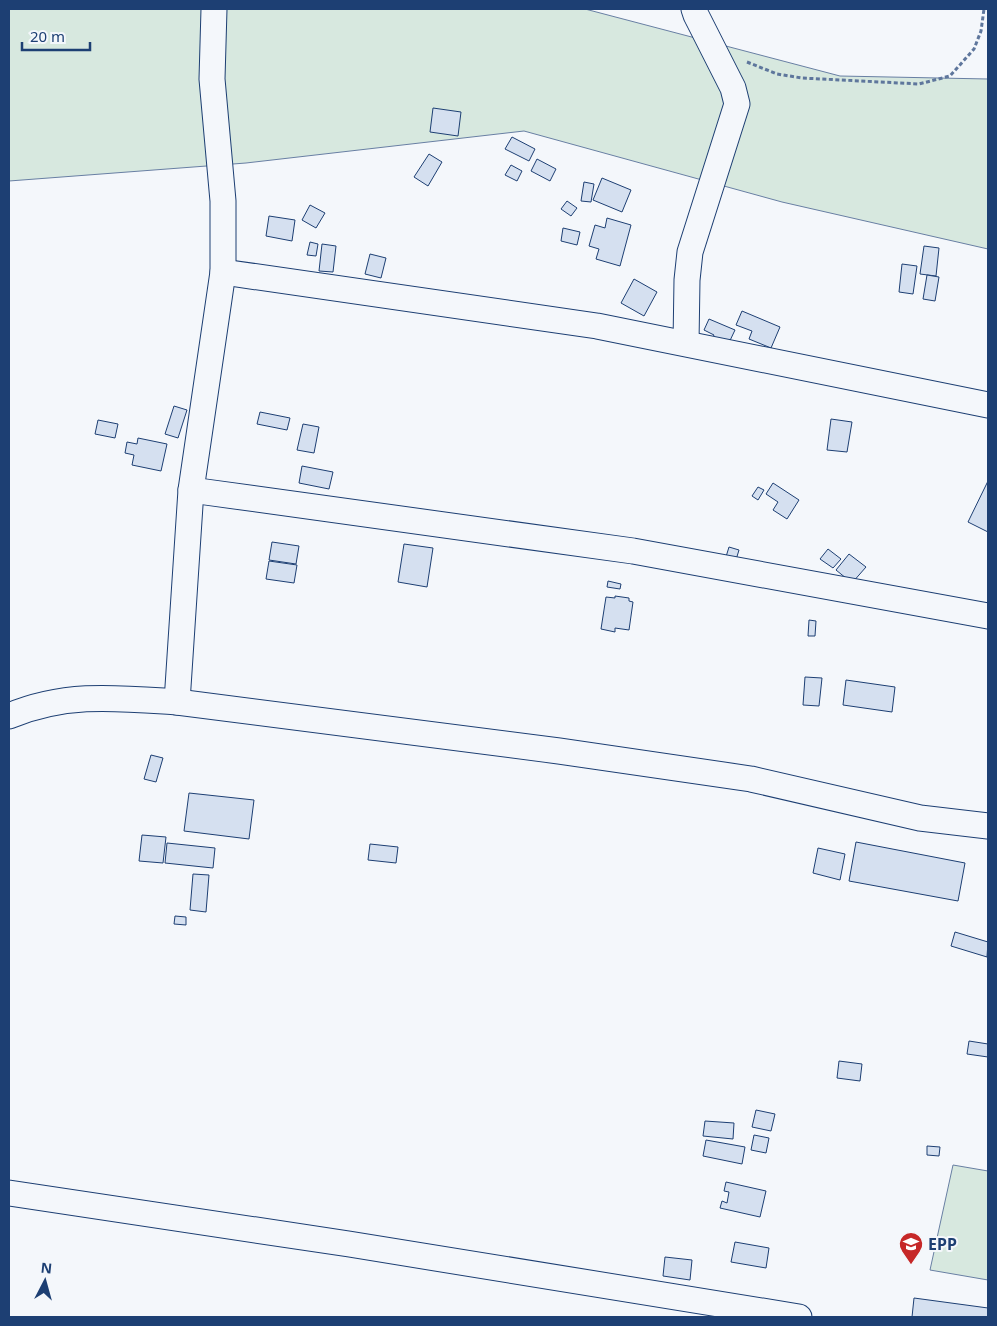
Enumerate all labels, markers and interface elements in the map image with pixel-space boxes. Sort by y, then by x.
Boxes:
scale bar [22,20,90,52]
text: 20 m [30,26,65,46]
school or university icon: EPP [898,1231,924,1265]
place label: EPP [928,1233,957,1255]
north arrow [20,1256,70,1306]
text: N [40,1258,53,1278]

